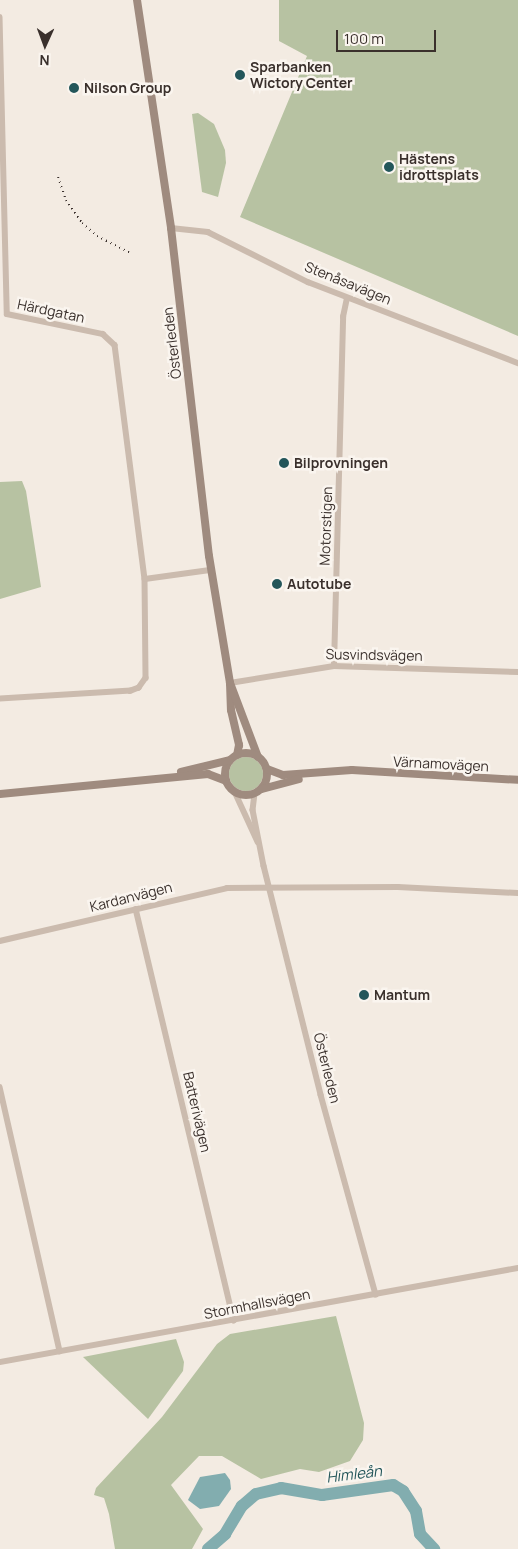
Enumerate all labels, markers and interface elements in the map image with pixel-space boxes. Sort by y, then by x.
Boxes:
north arrow [20,20,70,70]
scale bar [338,20,438,52]
text: 100 m [344,28,384,49]
text: N [39,51,50,70]
place label: Sparbanken Wictory Center [250,59,353,92]
marker: Sparbanken Wictory Center [234,69,246,81]
place label: Nilson Group [84,80,171,96]
marker: Nilson Group [68,82,80,94]
place label: Hästens idrottsplats [399,151,479,184]
marker: Hästens idrottsplats [383,161,395,173]
street label: Stenåsavägen [302,258,394,308]
street label: Härdgatan [16,296,86,326]
street label: Österleden [159,306,185,380]
place label: Bilprovningen [294,455,388,471]
marker: Bilprovningen [278,457,290,469]
street label: Motorstigen [316,486,336,566]
place label: Autotube [287,576,351,592]
marker: Autotube [271,578,283,590]
street label: Susvindsvägen [325,646,423,664]
street label: Värnamovägen [393,753,489,775]
street label: Kardanvägen [88,879,174,915]
place label: Mantum [374,987,430,1003]
marker: Mantum [358,989,370,1001]
street label: Österleden [310,1031,344,1105]
street label: Batterivägen [180,1070,214,1154]
street label: Stormhallsvägen [202,1285,312,1323]
water label: Himleån [325,1462,383,1486]

